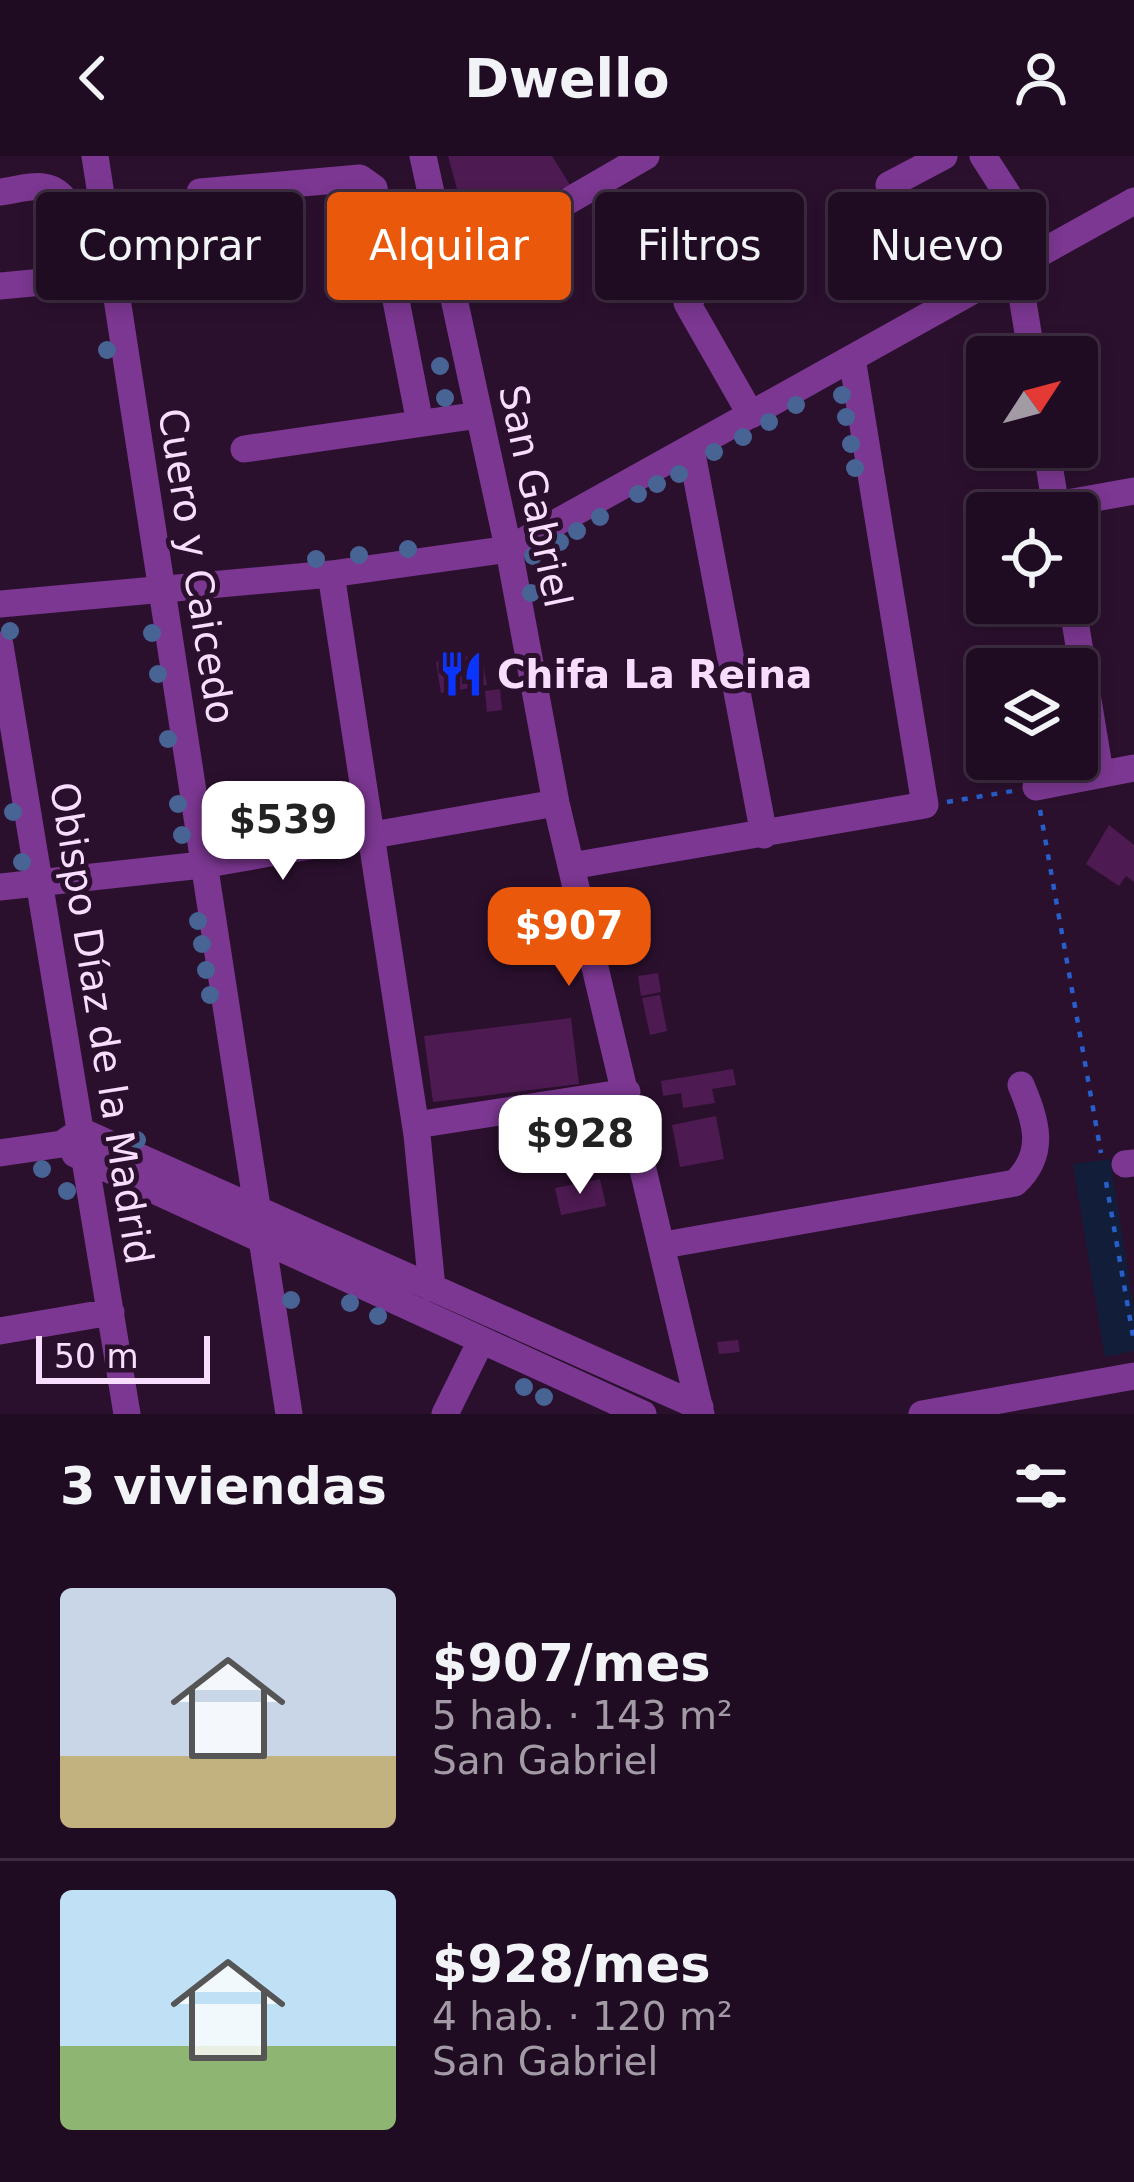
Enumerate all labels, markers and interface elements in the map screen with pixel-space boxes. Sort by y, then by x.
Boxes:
icon: back [60,45,126,111]
icon: person [1008,45,1074,111]
text: Dwello [464,47,670,110]
chip: Comprar [36,192,303,300]
chip: Alquilar [327,192,571,300]
chip: Filtros [595,192,804,300]
chip: Nuevo [828,192,1046,300]
north arrow [966,336,1098,468]
map controls [966,336,1098,780]
street label: San Gabriel [490,381,581,611]
street label: Cuero y Caicedo [149,405,244,727]
button: locate [966,492,1098,624]
button: layers [966,648,1098,780]
restaurant icon: Chifa La Reina [436,649,486,699]
place label: Chifa La Reina [497,652,812,697]
street label: Obispo Díaz de la Madrid [41,779,162,1267]
pin: $539 [212,781,354,883]
text: $539 [229,797,337,842]
pin: $907 [498,887,640,989]
text: $907 [515,903,623,948]
pin: $928 [509,1095,651,1197]
text: $928 [526,1111,634,1156]
scale bar [36,1330,210,1383]
text: 50 m [54,1337,139,1376]
icon: filters [1008,1453,1074,1519]
text: 3 viviendas [60,1457,387,1516]
text: $907/mes [432,1634,711,1693]
icon: home [156,1636,300,1780]
text: 5 hab. · 143 m² [432,1693,733,1738]
text: San Gabriel [432,1738,658,1783]
text: $928/mes [432,1935,711,1994]
icon: home [156,1938,300,2082]
text: 4 hab. · 120 m² [432,1994,733,2039]
text: San Gabriel [432,2039,658,2084]

